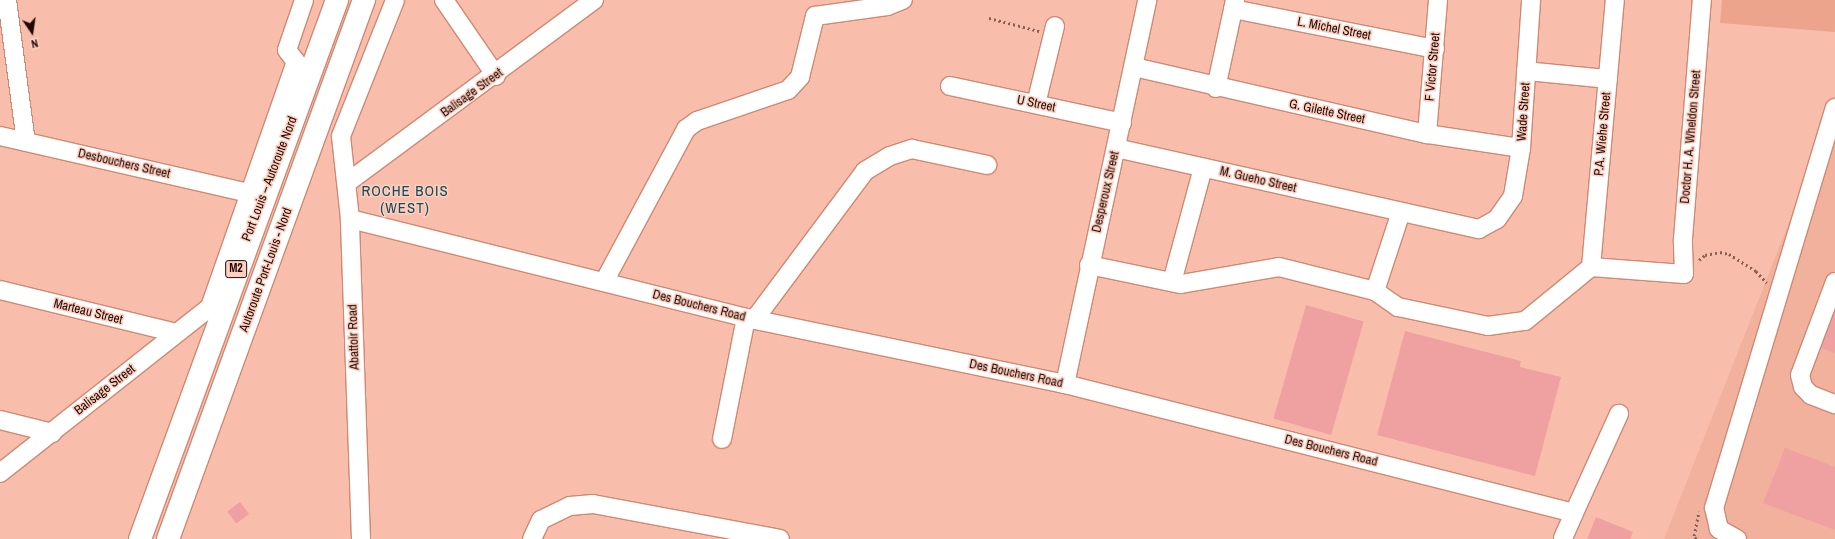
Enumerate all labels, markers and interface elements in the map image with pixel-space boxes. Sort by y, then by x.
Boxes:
north arrow [12,12,52,52]
street label: L. Michel Street [1296,14,1372,44]
street label: F Victor Street [1422,32,1444,102]
text: N [30,36,39,51]
street label: Balisage Street [438,65,506,121]
street label: Doctor H. A. Wheldon Street [1677,69,1705,205]
street label: Wade Street [1514,82,1534,142]
street label: P.A. Wiehe Street [1592,91,1614,177]
street label: U Street [1015,92,1057,116]
street label: G. Gilette Street [1288,96,1366,128]
street label: Port Louis – Autoroute Nord [239,114,301,244]
street label: Desbouchers Street [76,146,172,182]
street label: Desperoux Street [1089,150,1123,234]
street label: M. Gueho Street [1218,164,1298,196]
district label: ROCHE BOIS (WEST) [361,181,449,216]
street label: Autoroute Port-Louis - Nord [236,206,296,334]
road number: M2 [225,259,247,279]
street label: Des Bouchers Road [651,287,747,325]
street label: Marteau Street [52,296,124,328]
street label: Abattoir Road [345,304,363,370]
street label: Des Bouchers Road [968,356,1064,392]
street label: Balisage Street [71,361,139,419]
street label: Des Bouchers Road [1283,432,1379,470]

